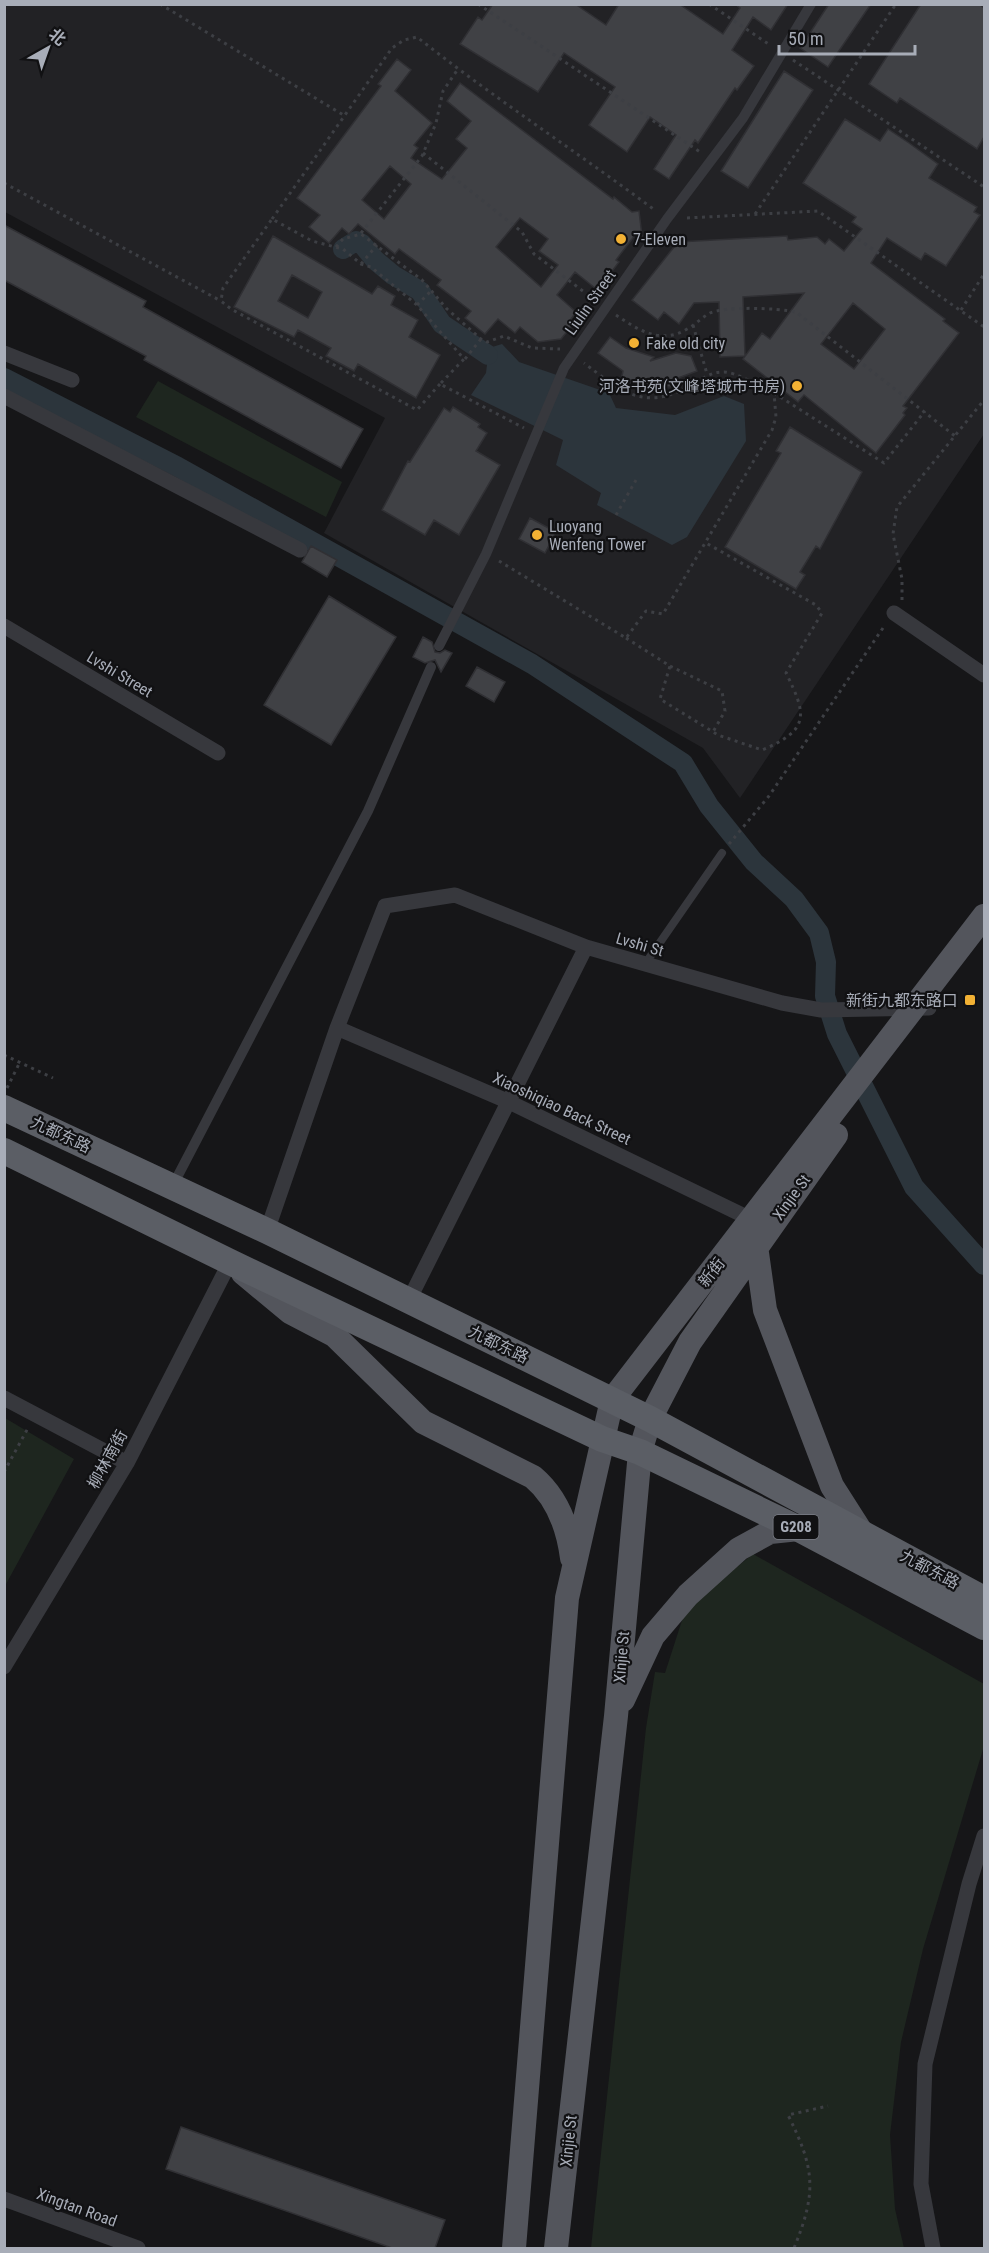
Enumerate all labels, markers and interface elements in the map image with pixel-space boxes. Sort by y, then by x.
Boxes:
north arrow [18,18,78,78]
scale bar [779,18,916,56]
text: 北 [45,24,70,49]
text: 50 m [788,28,823,49]
place label: 7-Eleven [633,230,686,249]
marker: 7-Eleven [614,232,628,246]
street label: Liulin Street [561,266,620,339]
place label: Fake old city [646,334,725,353]
marker: Fake old city [627,336,641,350]
place label: 河洛书苑(文峰塔城市书房) [599,377,785,396]
marker: 河洛书苑(文峰塔城市书房) [790,379,804,393]
place label: Luoyang Wenfeng Tower [549,517,646,554]
marker: Luoyang Wenfeng Tower [530,528,544,542]
street label: Lvshi Street [83,647,156,702]
street label: Lvshi St [614,929,666,960]
place label: 新街九都东路口 [846,991,958,1010]
marker: 新街九都东路口 [963,993,977,1007]
street label: Xiaoshiqiao Back Street [490,1068,634,1149]
street label: 九都东路 [28,1112,94,1157]
street label: Xinjie St [769,1171,814,1224]
street label: 新街 [694,1254,729,1291]
street label: 九都东路 [466,1322,532,1367]
street label: 柳林南街 [84,1427,131,1492]
road number: G208 [774,1515,818,1539]
street label: 九都东路 [897,1546,962,1593]
street label: Xinjie St [610,1630,633,1684]
street label: Xinjie St [556,2114,581,2168]
street label: Xingtan Road [34,2184,120,2231]

